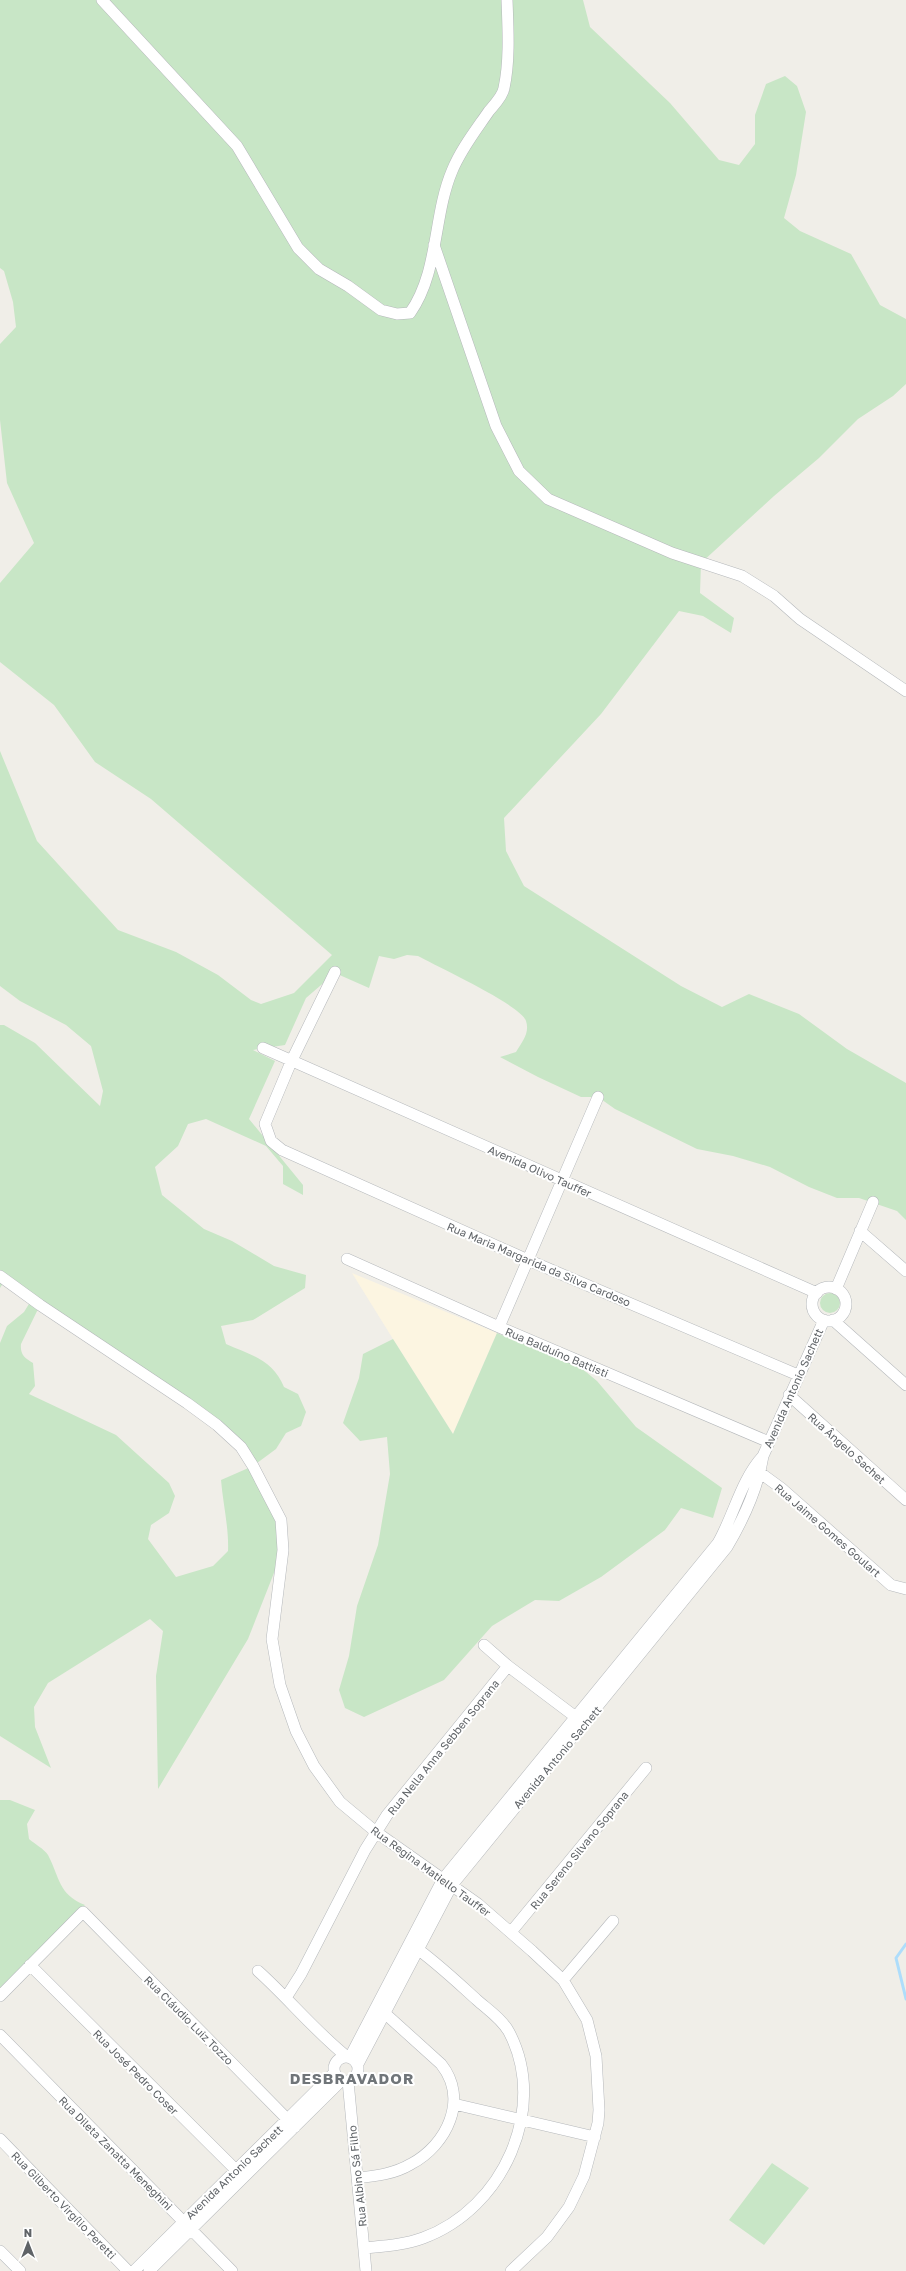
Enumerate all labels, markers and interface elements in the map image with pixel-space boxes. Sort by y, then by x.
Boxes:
street label: Avenida Olivo Tauffer [486,1142,594,1200]
street label: Rua Maria Margarida da Silva Cardoso [445,1219,633,1309]
street label: Rua Balduíno Battisti [504,1324,611,1380]
street label: Avenida Antonio Sachett [761,1326,825,1450]
street label: Rua Ângelo Sachet [806,1410,888,1486]
street label: Rua Jaime Gomes Goulart [773,1481,883,1579]
street label: Rua Nella Anna Sebben Soprana [384,1677,502,1817]
street label: Avenida Antonio Sachett [510,1703,604,1811]
street label: Rua Sereno Silvano Soprana [527,1788,631,1912]
street label: Rua Regina Matiello Tauffer [369,1823,494,1919]
street label: Rua Cláudio Luiz Tozzo [142,1973,236,2067]
street label: Rua José Pedro Coser [91,2027,182,2118]
district label: DESBRAVADOR [290,2069,414,2087]
street label: Rua Dileta Zanatta Meneghini [57,2094,176,2213]
street label: Avenida Antonio Sachett [183,2122,285,2222]
street label: Rua Albino Sá Filho [345,2124,369,2227]
street label: Rua Gilberto Virgílio Peretti [9,2149,119,2261]
north arrow [8,2223,48,2263]
text: N [24,2226,32,2239]

